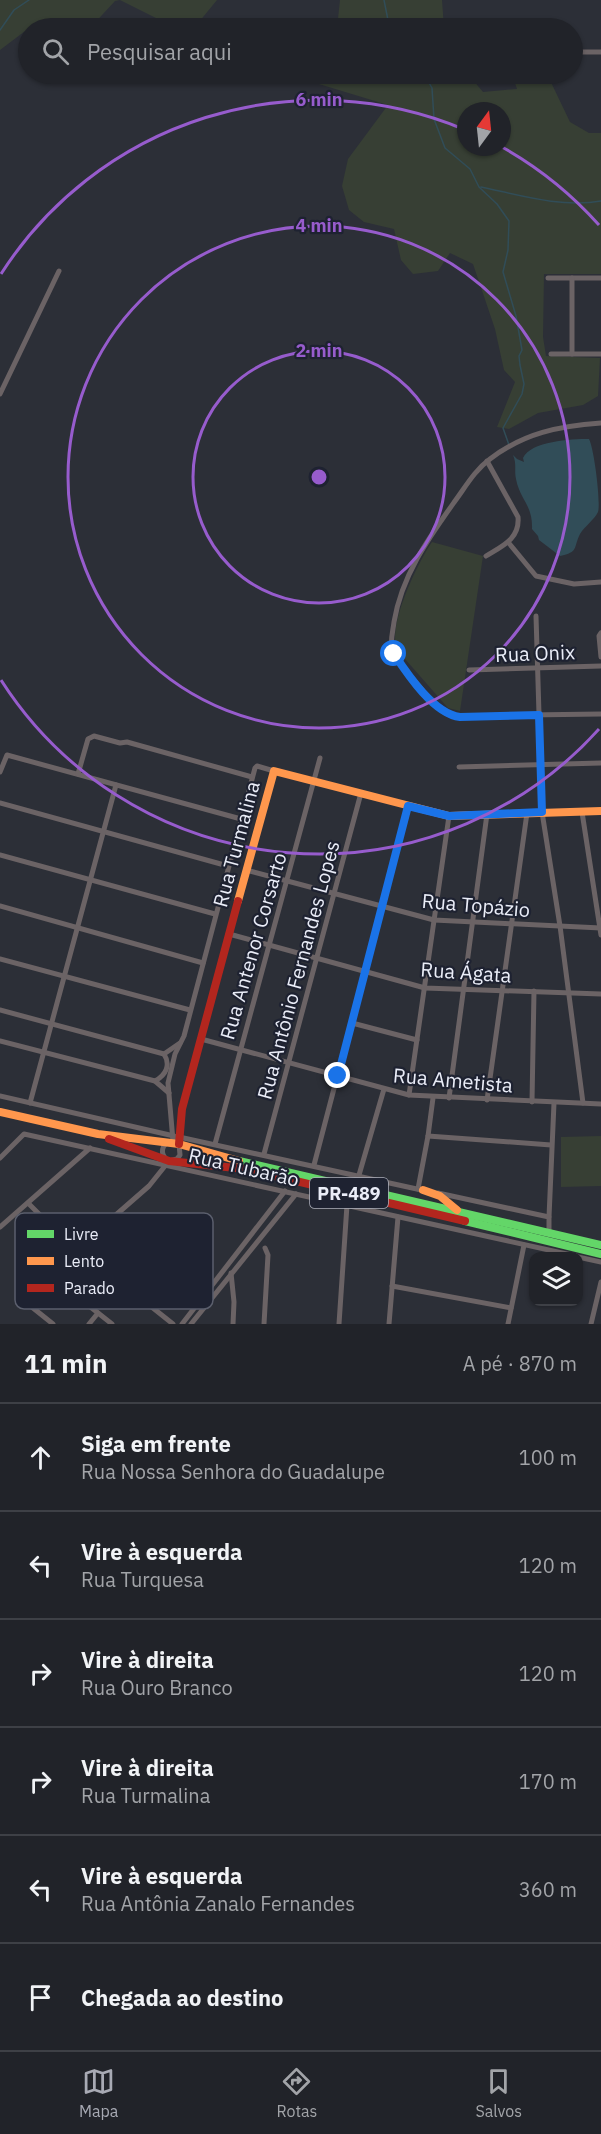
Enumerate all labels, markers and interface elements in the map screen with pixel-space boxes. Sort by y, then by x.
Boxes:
search box [18,18,583,84]
icon: search [39,35,72,68]
text: Pesquisar aqui [87,37,232,66]
text: 6 min [295,88,343,111]
north arrow [457,102,511,156]
text: 4 min [295,214,343,237]
text: 2 min [295,339,343,362]
centre of rings [309,467,329,487]
street label: Rua Onix [494,638,576,668]
route start [380,640,406,666]
street label: Rua Turmalina [206,778,266,910]
street label: Rua Antônio Fernandes Lopes [250,838,346,1102]
street label: Rua Antenor Corsarto [213,849,293,1043]
street label: Rua Topázio [421,887,531,923]
street label: Rua Ágata [420,955,513,989]
street label: Rua Ametista [392,1061,514,1099]
route end [324,1062,350,1088]
street label: Rua Tubarão [186,1141,302,1193]
road number: PR-489 [310,1178,388,1208]
legend [15,1213,213,1309]
text: Livre [64,1224,99,1244]
text: Lento [64,1251,104,1271]
map controls [529,1252,583,1306]
button: layers [529,1252,583,1306]
text: Parado [64,1278,115,1298]
text: 11 min [24,1346,108,1380]
text: A pé · 870 m [463,1350,577,1377]
text: Siga em frente [81,1429,231,1458]
icon: ahead [24,1441,57,1474]
text: 100 m [519,1444,577,1471]
text: Rua Nossa Senhora do Guadalupe [81,1458,385,1485]
text: Vire à esquerda [81,1537,243,1566]
icon: left [24,1549,57,1582]
text: 120 m [519,1552,577,1579]
text: Rua Turquesa [81,1566,204,1593]
text: Vire à direita [81,1645,214,1674]
icon: right [24,1657,57,1690]
text: 120 m [519,1660,577,1687]
text: Rua Ouro Branco [81,1674,233,1701]
text: Vire à direita [81,1753,214,1782]
icon: right [24,1765,57,1798]
text: 170 m [519,1768,577,1795]
text: Rua Turmalina [81,1782,210,1809]
text: Vire à esquerda [81,1861,243,1890]
icon: left [24,1873,57,1906]
text: 360 m [519,1876,577,1903]
text: Rua Antônia Zanalo Fernandes [81,1890,355,1917]
icon: arrive [24,1981,57,2014]
text: Chegada ao destino [81,1983,284,2012]
tab: Mapa [79,2065,118,2121]
tab: Rotas [276,2065,317,2121]
tab: Salvos [475,2065,522,2121]

